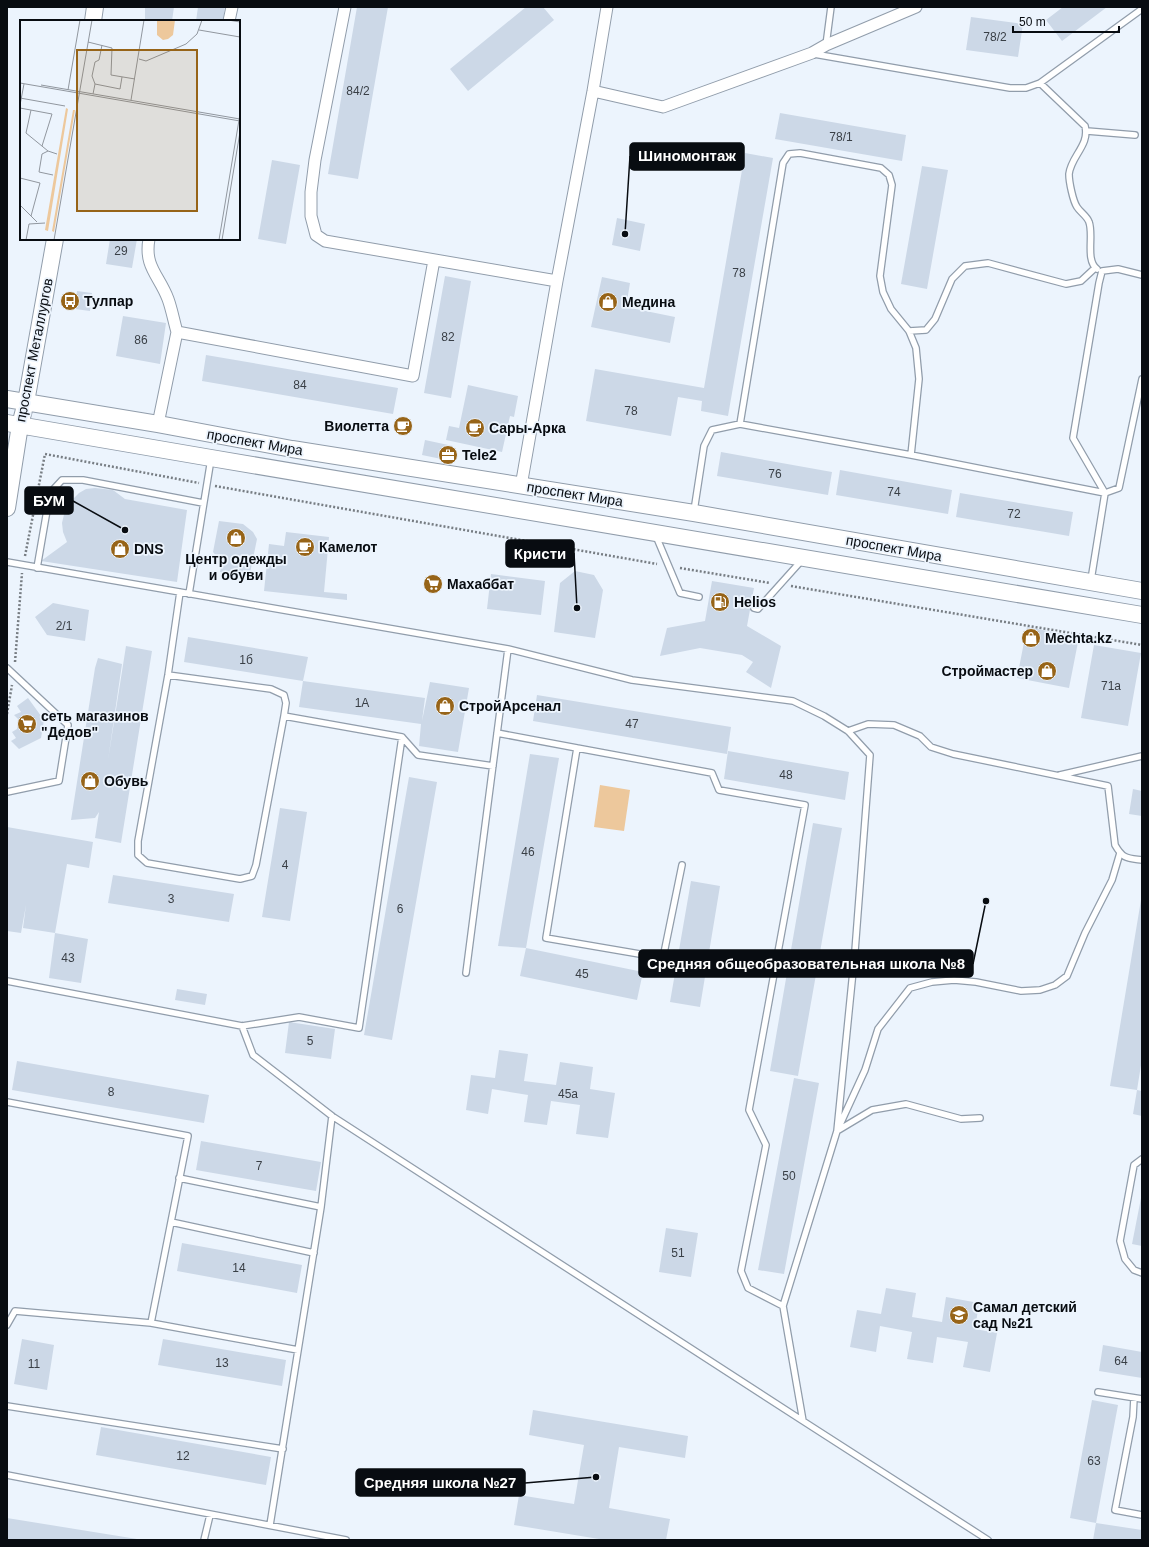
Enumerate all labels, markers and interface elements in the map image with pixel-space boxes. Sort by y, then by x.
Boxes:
scale bar [1013,8,1119,34]
text: 50 m [1019,15,1046,29]
inset map [20,20,240,240]
house number: 78/2 [983,30,1007,44]
house number: 84/2 [346,84,370,98]
house number: 78/1 [829,130,853,144]
callout: Шиномонтаж [630,143,744,170]
text: Шиномонтаж [638,147,736,164]
house number: 29 [114,244,128,258]
house number: 78 [732,266,746,280]
street label: проспект Металлургов [12,277,56,423]
bus stop icon: Тулпар [59,290,81,312]
shop icon: Медина [597,291,619,313]
place label: Тулпар [84,293,133,309]
place label: Медина [622,294,675,310]
house number: 82 [441,330,455,344]
house number: 86 [134,333,148,347]
house number: 84 [293,378,307,392]
house number: 78 [624,404,638,418]
cafe icon: Виолетта [392,415,414,437]
cafe icon: Сары-Арка [464,417,486,439]
place label: Виолетта [324,418,389,434]
place label: Сары-Арка [489,420,566,436]
street label: проспект Мира [206,426,304,458]
office icon: Tele2 [437,444,459,466]
place label: Tele2 [462,447,497,463]
house number: 76 [768,467,782,481]
street label: проспект Мира [526,478,624,510]
house number: 74 [887,485,901,499]
callout: БУМ [25,487,73,514]
text: БУМ [33,492,65,509]
house number: 72 [1007,507,1021,521]
shop icon: Центр одежды и обуви [225,527,247,549]
street label: проспект Мира [845,532,943,564]
cafe icon: Камелот [294,536,316,558]
shop icon: DNS [109,538,131,560]
place label: Камелот [319,539,378,555]
callout: Кристи [506,540,574,567]
place label: DNS [134,541,164,557]
text: Кристи [514,545,566,562]
place label: Центр одежды и обуви [185,551,287,583]
supermarket icon: Махаббат [422,573,444,595]
place label: Махаббат [447,576,514,592]
fuel station icon: Helios [709,591,731,613]
place label: Helios [734,594,776,610]
house number: 2/1 [56,619,73,633]
shop icon: Mechta.kz [1020,627,1042,649]
place label: Mechta.kz [1045,630,1112,646]
house number: 1б [239,653,253,667]
shop icon: Строймастер [1036,660,1058,682]
place label: Строймастер [941,663,1033,679]
house number: 71а [1101,679,1121,693]
shop icon: СтройАрсенал [434,695,456,717]
house number: 1А [355,696,369,710]
place label: СтройАрсенал [459,698,561,714]
place label: сеть магазинов "Дедов" [41,708,149,740]
supermarket icon: сеть магазинов "Дедов" [16,713,38,735]
house number: 47 [625,717,639,731]
house number: 48 [779,768,793,782]
shop icon: Обувь [79,770,101,792]
place label: Обувь [104,773,149,789]
house number: 46 [521,845,535,859]
house number: 4 [282,858,289,872]
house number: 3 [168,892,175,906]
house number: 6 [397,902,404,916]
callout: Средняя общеобразовательная школа №8 [639,950,973,977]
house number: 43 [61,951,75,965]
text: Средняя общеобразовательная школа №8 [647,955,965,972]
house number: 45 [575,967,589,981]
house number: 5 [307,1034,314,1048]
house number: 8 [108,1085,115,1099]
house number: 45а [558,1087,578,1101]
house number: 7 [256,1159,263,1173]
house number: 50 [782,1169,796,1183]
house number: 51 [671,1246,685,1260]
house number: 14 [232,1261,246,1275]
place label: Самал детский сад №21 [973,1299,1077,1331]
school or university icon: Самал детский сад №21 [948,1304,970,1326]
house number: 64 [1114,1354,1128,1368]
house number: 13 [215,1356,229,1370]
house number: 11 [28,1357,41,1371]
house number: 12 [176,1449,190,1463]
house number: 63 [1087,1454,1101,1468]
callout: Средняя школа №27 [356,1469,525,1496]
text: Средняя школа №27 [364,1474,516,1491]

